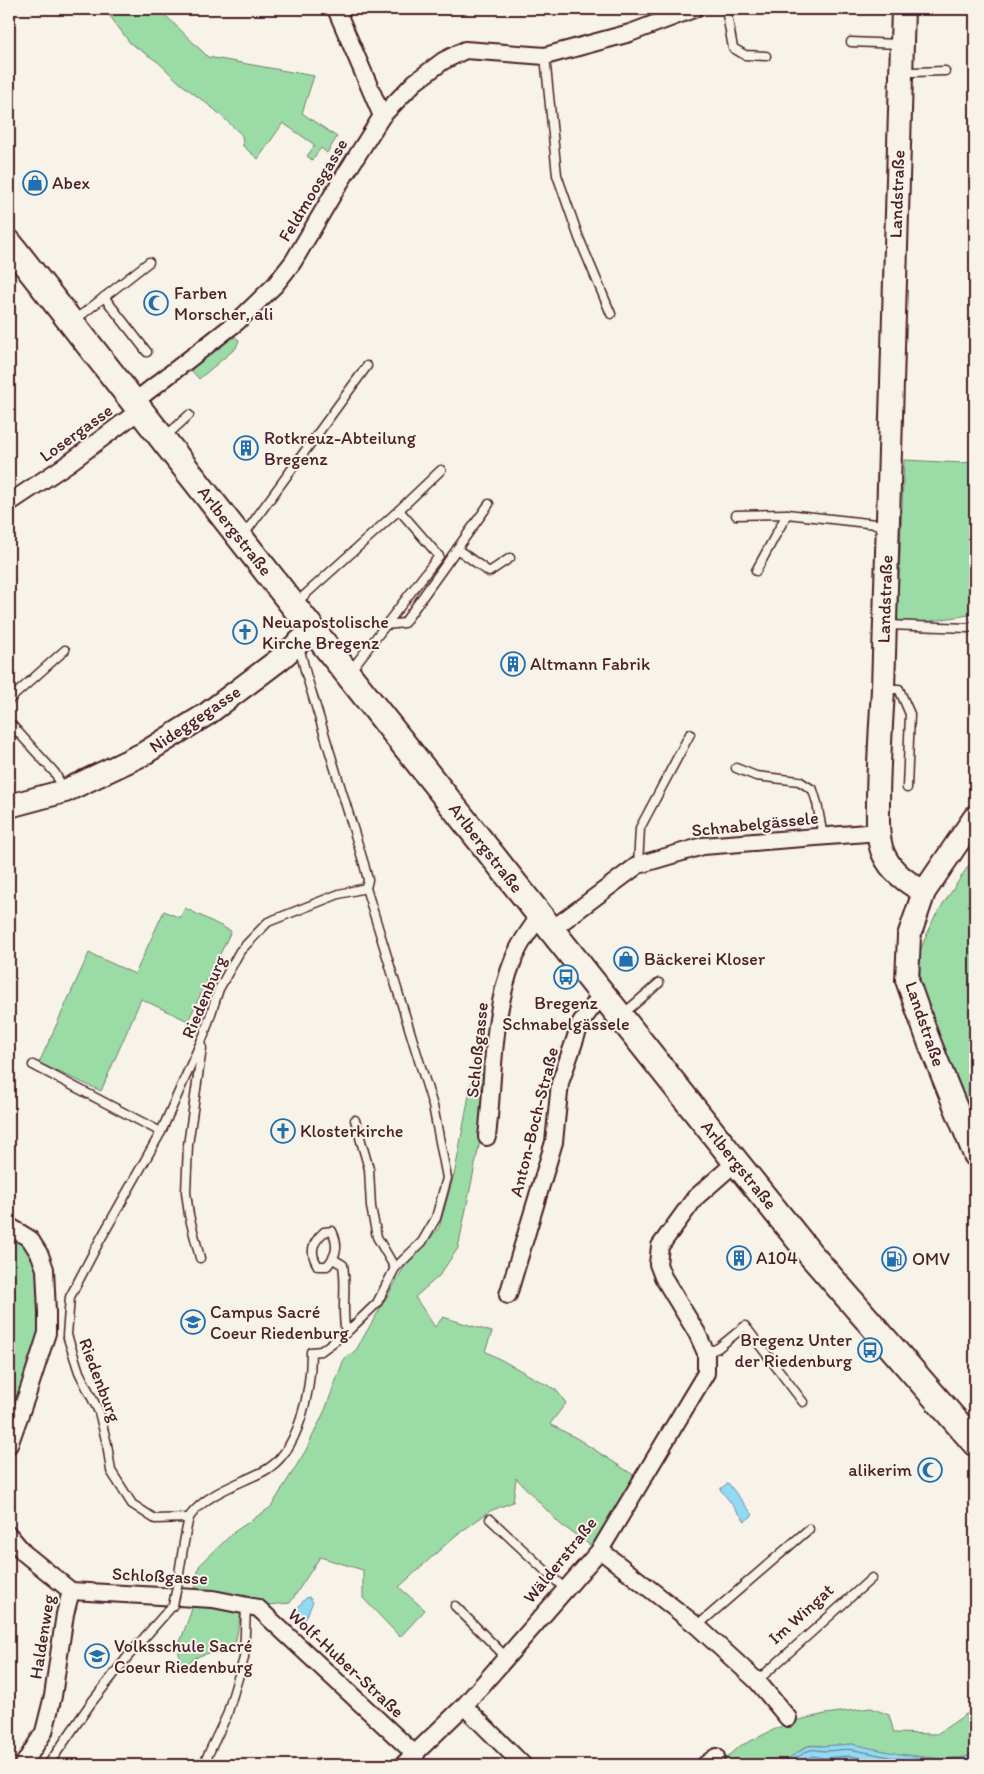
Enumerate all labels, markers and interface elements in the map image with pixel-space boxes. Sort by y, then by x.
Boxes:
street label: Feldmoosgasse [274,134,352,246]
street label: Landstraße [884,149,910,239]
shop icon: Abex [22,170,48,196]
place label: Abex [52,172,90,194]
place label: Farben Morscher, ali [174,282,273,325]
mosque icon: Farben Morscher, ali [143,290,169,316]
street label: Losergasse [35,399,117,467]
place label: Rotkreuz-Abteilung Bregenz [264,427,417,470]
building icon: Rotkreuz-Abteilung Bregenz [233,435,259,461]
street label: Arlbergstraße [193,482,277,580]
street label: Landstraße [872,554,898,644]
place label: Neuapostolische Kirche Bregenz [262,611,389,654]
church icon: Neuapostolische Kirche Bregenz [232,619,258,645]
building icon: Altmann Fabrik [500,651,526,677]
place label: Altmann Fabrik [530,653,650,675]
street label: Nideggegasse [145,680,245,758]
street label: Arlbergstraße [444,799,528,897]
street label: Schnabelgässele [691,806,819,842]
shop icon: Bäckerei Kloser [613,946,639,972]
place label: Bäckerei Kloser [644,948,766,970]
street label: Riedenburg [177,951,232,1042]
bus stop icon: Bregenz Schnabelgässele [553,964,579,990]
street label: Landstraße [900,979,950,1069]
place label: Bregenz Schnabelgässele [502,992,630,1035]
street label: Schloßgasse [461,1001,493,1099]
street label: Anton-Boch-Straße [505,1045,563,1199]
street label: Arlbergstraße [696,1116,782,1214]
church icon: Klosterkirche [270,1118,296,1144]
place label: Klosterkirche [300,1120,403,1142]
building icon: A104 [726,1245,752,1271]
fuel station icon: OMV [881,1246,907,1272]
place label: A104 [756,1247,798,1269]
place label: OMV [912,1248,950,1270]
place label: Campus Sacré Coeur Riedenburg [210,1301,349,1344]
school or university icon: Campus Sacré Coeur Riedenburg [180,1309,206,1335]
place label: Bregenz Unter der Riedenburg [734,1329,853,1372]
street label: Riedenburg [74,1335,126,1426]
bus stop icon: Bregenz Unter der Riedenburg [857,1337,883,1363]
mosque icon: alikerim [917,1457,943,1483]
place label: alikerim [848,1459,912,1481]
street label: Wälderstraße [518,1512,602,1608]
street label: Schloßgasse [111,1563,209,1589]
street label: Im Wingat [764,1579,838,1649]
street label: Haldenweg [24,1592,60,1681]
street label: Wolf-Huber-Straße [283,1604,409,1722]
place label: Volksschule Sacré Coeur Riedenburg [114,1635,253,1678]
school or university icon: Volksschule Sacré Coeur Riedenburg [84,1643,110,1669]

